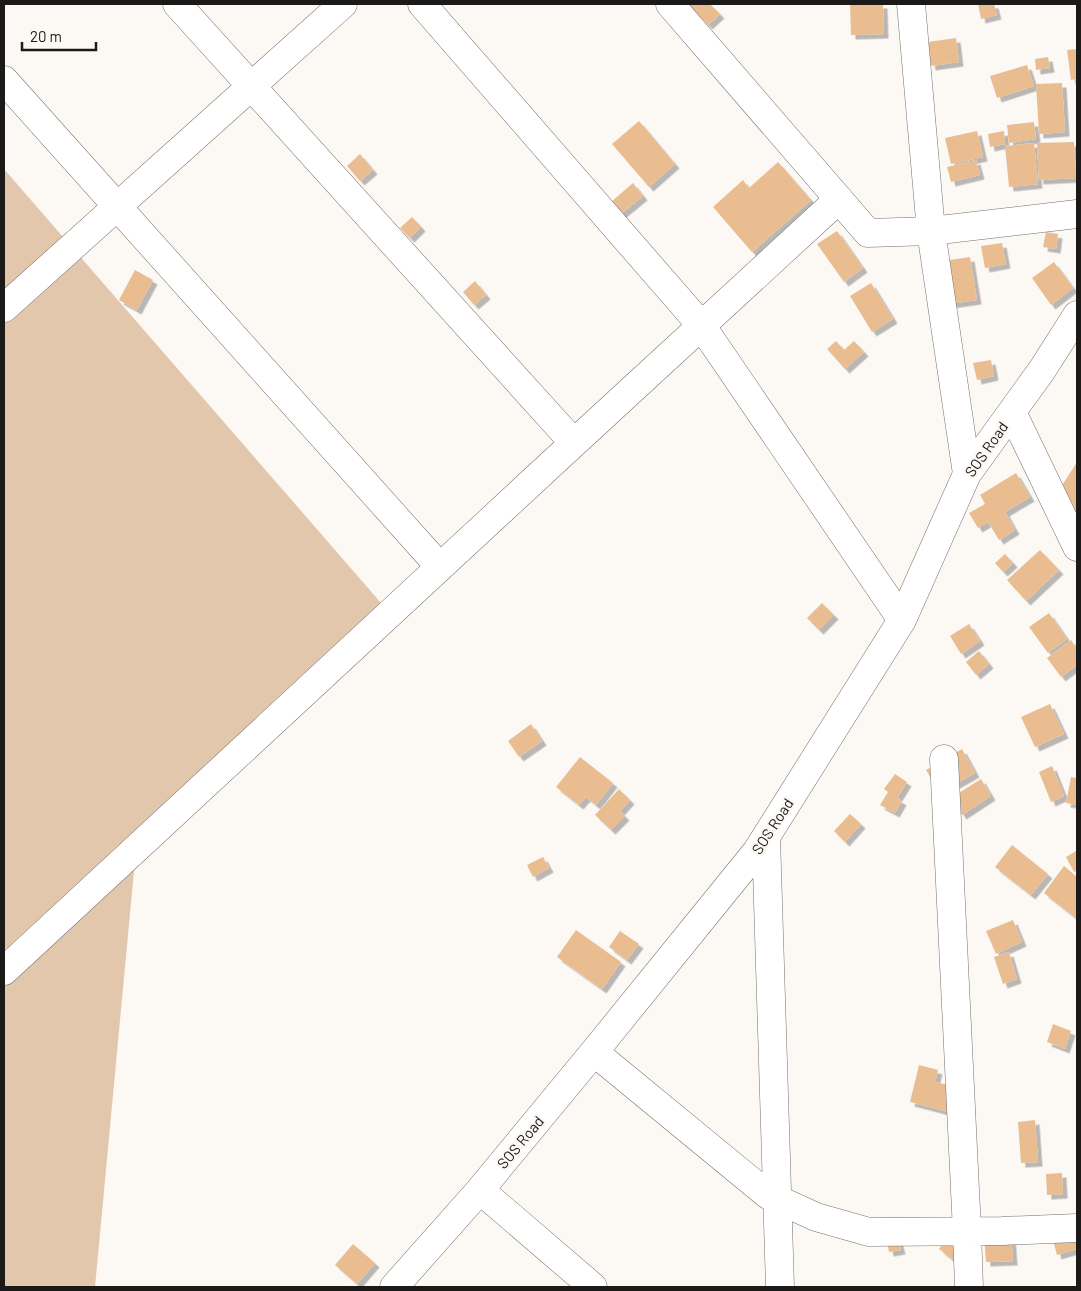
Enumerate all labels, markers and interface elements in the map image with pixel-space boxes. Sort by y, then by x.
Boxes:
scale bar [22,20,96,52]
text: 20 m [30,27,62,45]
street label: SOS Road [961,418,1011,480]
street label: SOS Road [747,795,797,857]
street label: SOS Road [493,1112,547,1172]

